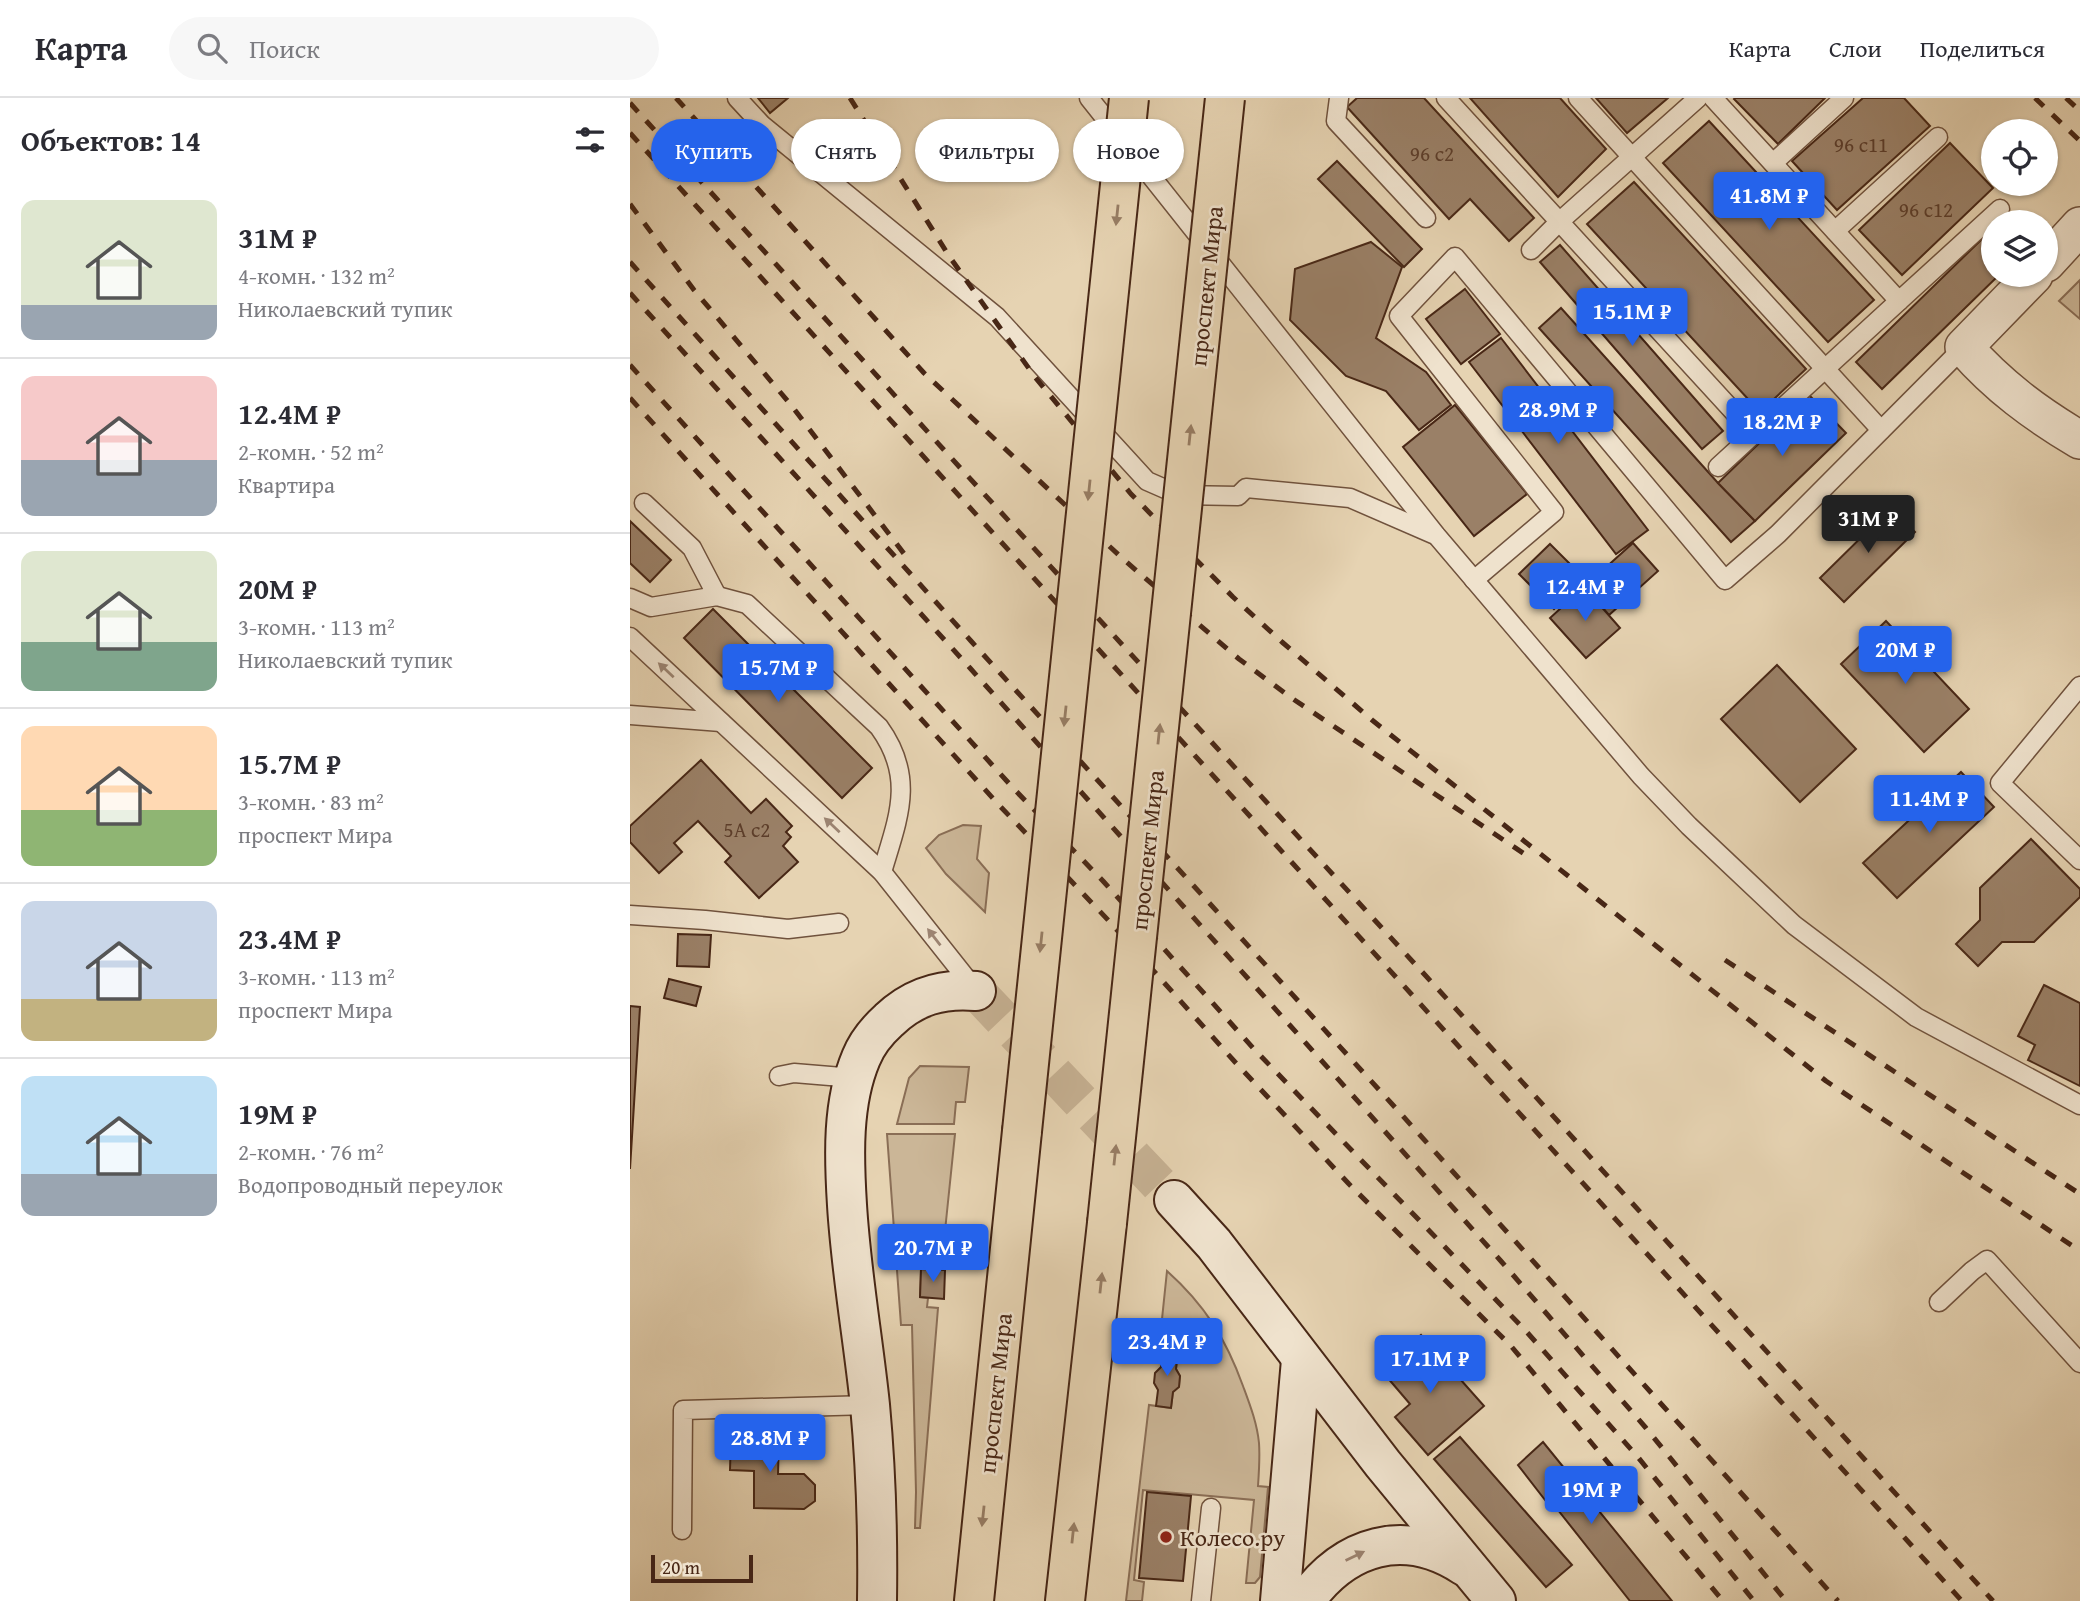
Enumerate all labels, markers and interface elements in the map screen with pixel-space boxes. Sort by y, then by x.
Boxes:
search box [169,17,659,80]
text: Карта [35,24,127,72]
icon: search [193,29,231,67]
text: Поиск [249,29,320,68]
text: Карта [1729,31,1791,66]
text: Слои [1829,31,1882,66]
text: Поделиться [1920,31,2045,66]
text: Объектов: 14 [21,118,201,162]
chip: Купить [651,119,777,182]
chip: Снять [791,119,901,182]
chip: Фильтры [915,119,1059,182]
chip: Новое [1073,119,1184,182]
map controls [1981,119,2058,287]
button: locate [1981,119,2058,196]
icon: filters [571,121,609,159]
house number: 96 с11 [1834,129,1888,160]
house number: 96 с2 [1410,138,1454,169]
pin: 41.8M ₽ [1704,172,1834,232]
text: 41.8M ₽ [1729,178,1809,211]
house number: 96 с12 [1899,194,1953,225]
street label: проспект Мира [1180,203,1232,368]
one-way arrow [1111,204,1122,226]
button: layers [1981,210,2058,287]
text: 31M ₽ [238,215,317,259]
icon: home [77,228,161,312]
text: 4-комн. · 132 m² [238,259,395,292]
pin: 15.1M ₽ [1567,288,1697,348]
text: Николаевский тупик [238,292,453,325]
text: 15.1M ₽ [1592,294,1672,327]
pin: 28.9M ₽ [1493,386,1623,446]
text: 12.4M ₽ [238,391,341,435]
text: 28.9M ₽ [1518,392,1598,425]
pin: 18.2M ₽ [1717,398,1847,458]
icon: home [77,404,161,488]
text: 18.2M ₽ [1742,404,1822,437]
one-way arrow [1185,424,1196,446]
text: 2-комн. · 52 m² [238,435,384,468]
text: Квартира [238,468,335,501]
one-way arrow [1083,479,1094,501]
pin: 31M ₽ [1819,496,1917,555]
text: 31M ₽ [1838,501,1898,534]
pin: 12.4M ₽ [1520,564,1650,623]
text: 20M ₽ [238,566,317,610]
text: 12.4M ₽ [1545,569,1625,602]
icon: home [77,579,161,663]
text: 3-комн. · 113 m² [238,610,395,643]
pin: 20M ₽ [1856,626,1954,686]
text: 20M ₽ [1875,632,1935,665]
text: Николаевский тупик [238,643,453,676]
pin: 15.7M ₽ [713,644,843,704]
text: 15.7M ₽ [738,650,818,683]
one-way arrow [657,662,675,678]
one-way arrow [1059,705,1070,727]
one-way arrow [1153,723,1164,745]
text: 15.7M ₽ [238,741,341,785]
icon: home [77,754,161,838]
street label: проспект Мира [1121,767,1173,932]
pin: 11.4M ₽ [1864,776,1994,835]
text: 11.4M ₽ [1889,781,1969,814]
text: 3-комн. · 83 m² [238,785,384,818]
house number: 5А с2 [724,814,770,845]
text: проспект Мира [238,818,392,851]
one-way arrow [824,818,841,834]
text: 23.4M ₽ [238,916,341,960]
icon: home [77,929,161,1013]
one-way arrow [927,929,942,947]
one-way arrow [1036,931,1047,953]
text: 3-комн. · 113 m² [238,960,395,993]
text: проспект Мира [238,993,392,1026]
text: 19M ₽ [238,1091,317,1135]
icon: home [77,1104,161,1188]
text: 2-комн. · 76 m² [238,1135,384,1168]
one-way arrow [1109,1144,1120,1166]
text: Водопроводный переулок [238,1168,503,1201]
pin: 20.7M ₽ [868,1224,998,1284]
text: 20.7M ₽ [893,1230,973,1263]
one-way arrow [1095,1272,1106,1294]
street label: проспект Мира [969,1310,1021,1475]
pin: 23.4M ₽ [1102,1318,1232,1378]
text: 23.4M ₽ [1127,1324,1207,1357]
pin: 17.1M ₽ [1365,1336,1495,1395]
text: 17.1M ₽ [1390,1341,1470,1374]
pin: 28.8M ₽ [705,1414,835,1474]
text: 28.8M ₽ [730,1420,810,1453]
pin: 19M ₽ [1542,1466,1640,1526]
text: 19M ₽ [1561,1472,1621,1505]
one-way arrow [977,1505,988,1527]
place label: Колесо.ру [1180,1520,1285,1555]
one-way arrow [1067,1522,1078,1544]
marker: Колесо.ру [1158,1529,1174,1545]
one-way arrow [1345,1551,1365,1562]
scale bar [651,1552,752,1584]
text: 20 m [662,1553,700,1581]

